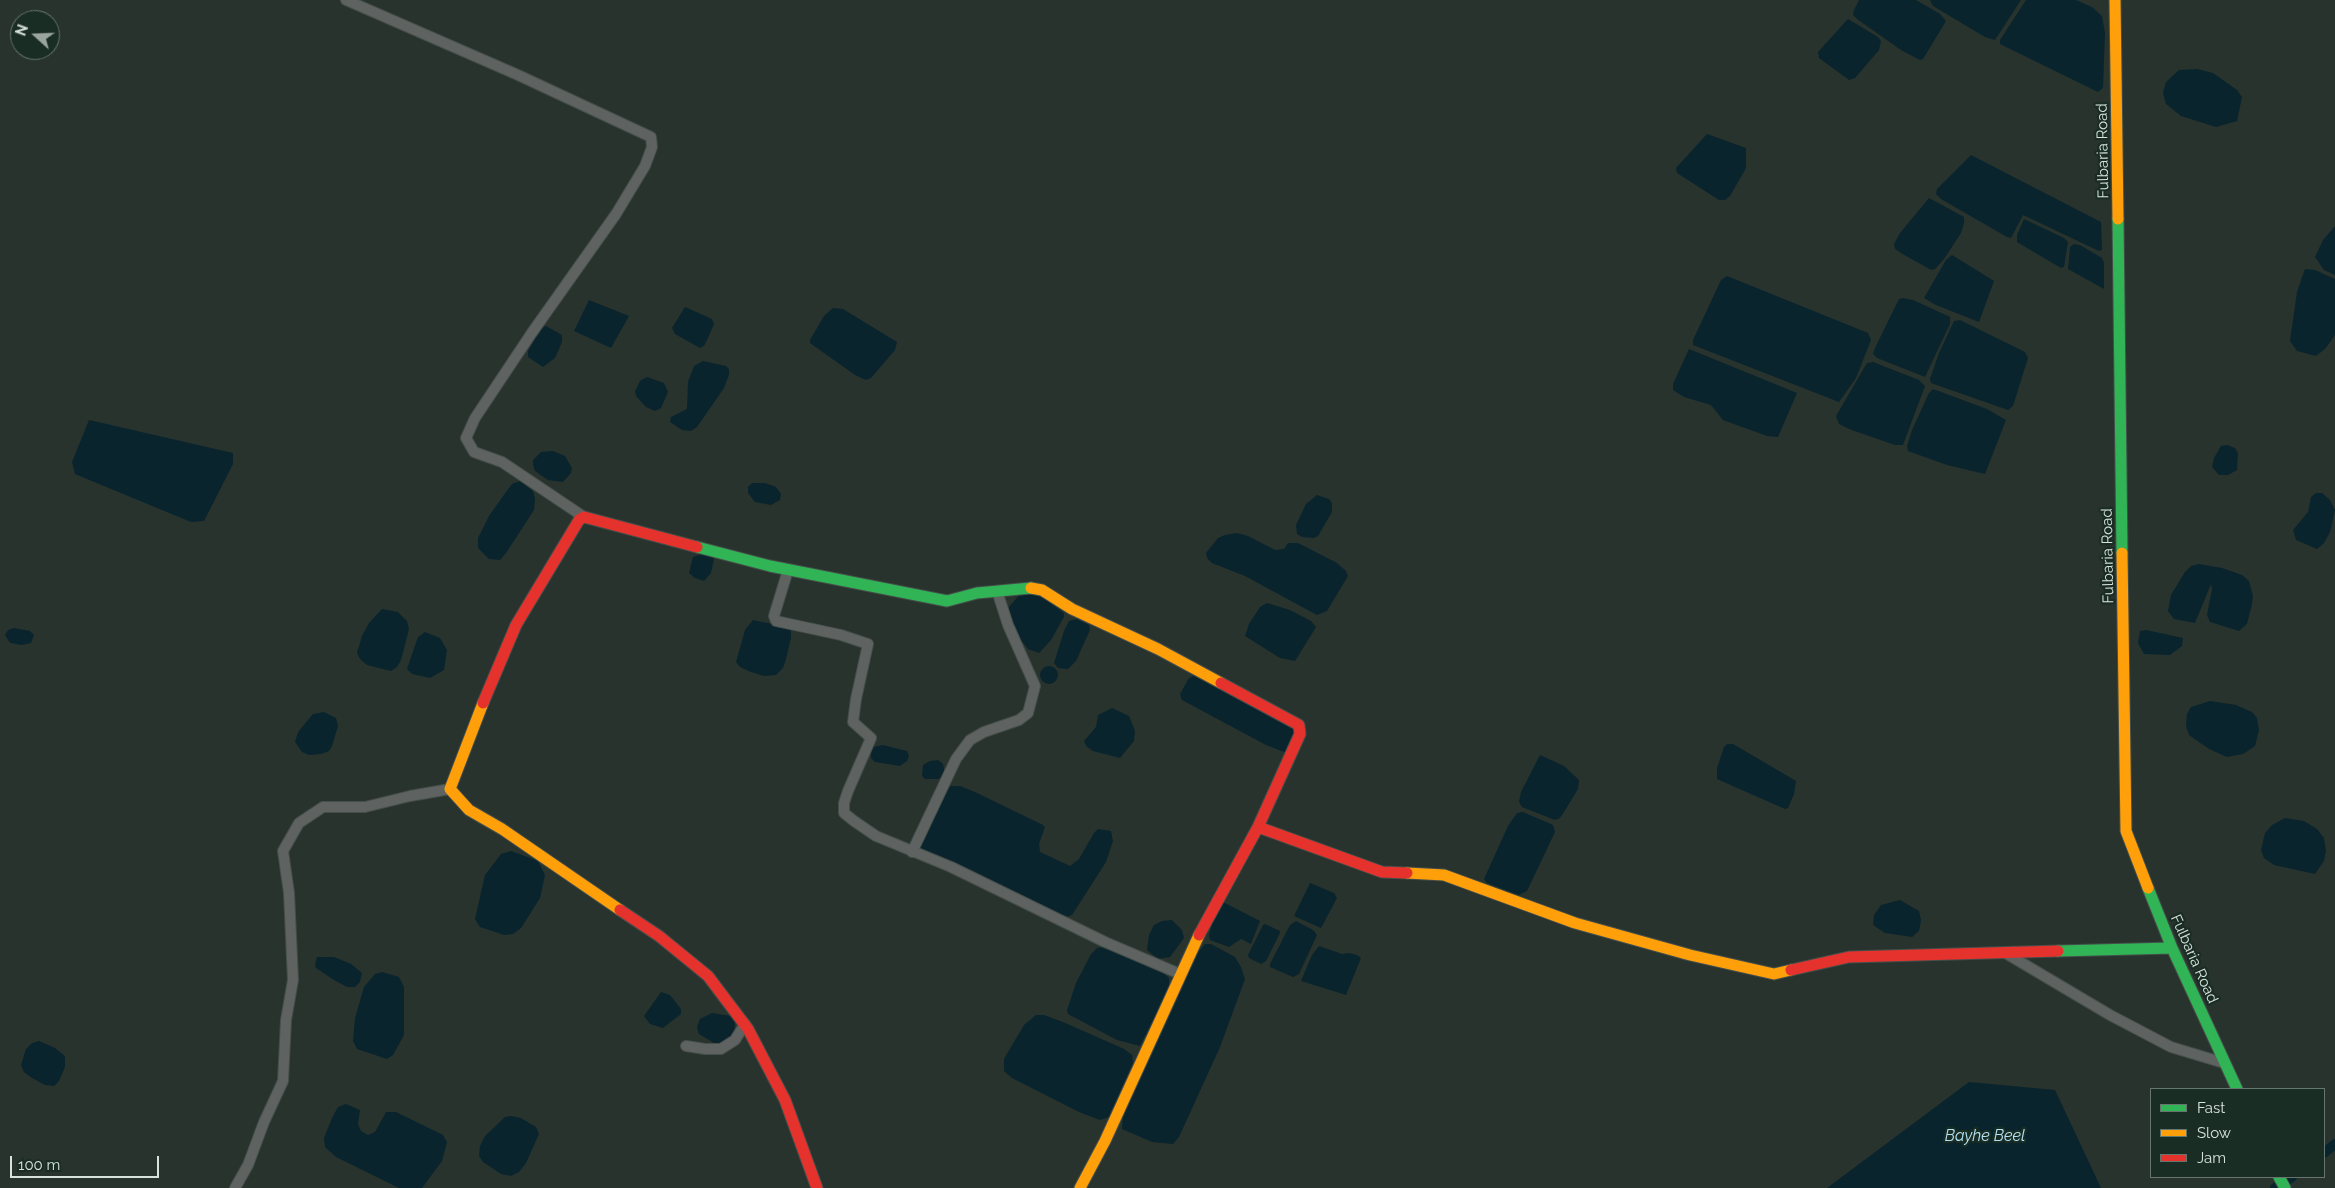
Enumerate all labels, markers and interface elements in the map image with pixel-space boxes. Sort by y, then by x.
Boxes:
north arrow [10,10,60,60]
text: N [12,22,31,38]
street label: Fulbaria Road [2093,103,2113,199]
street label: Fulbaria Road [2098,508,2118,604]
street label: Fulbaria Road [2166,912,2222,1006]
legend [2150,1088,2325,1178]
text: Fast [2197,1099,2225,1117]
text: Slow [2197,1124,2231,1142]
water label: Bayhe Beel [1945,1126,2025,1146]
scale bar [12,1146,161,1178]
text: Jam [2197,1149,2226,1167]
text: 100 m [18,1156,60,1174]

